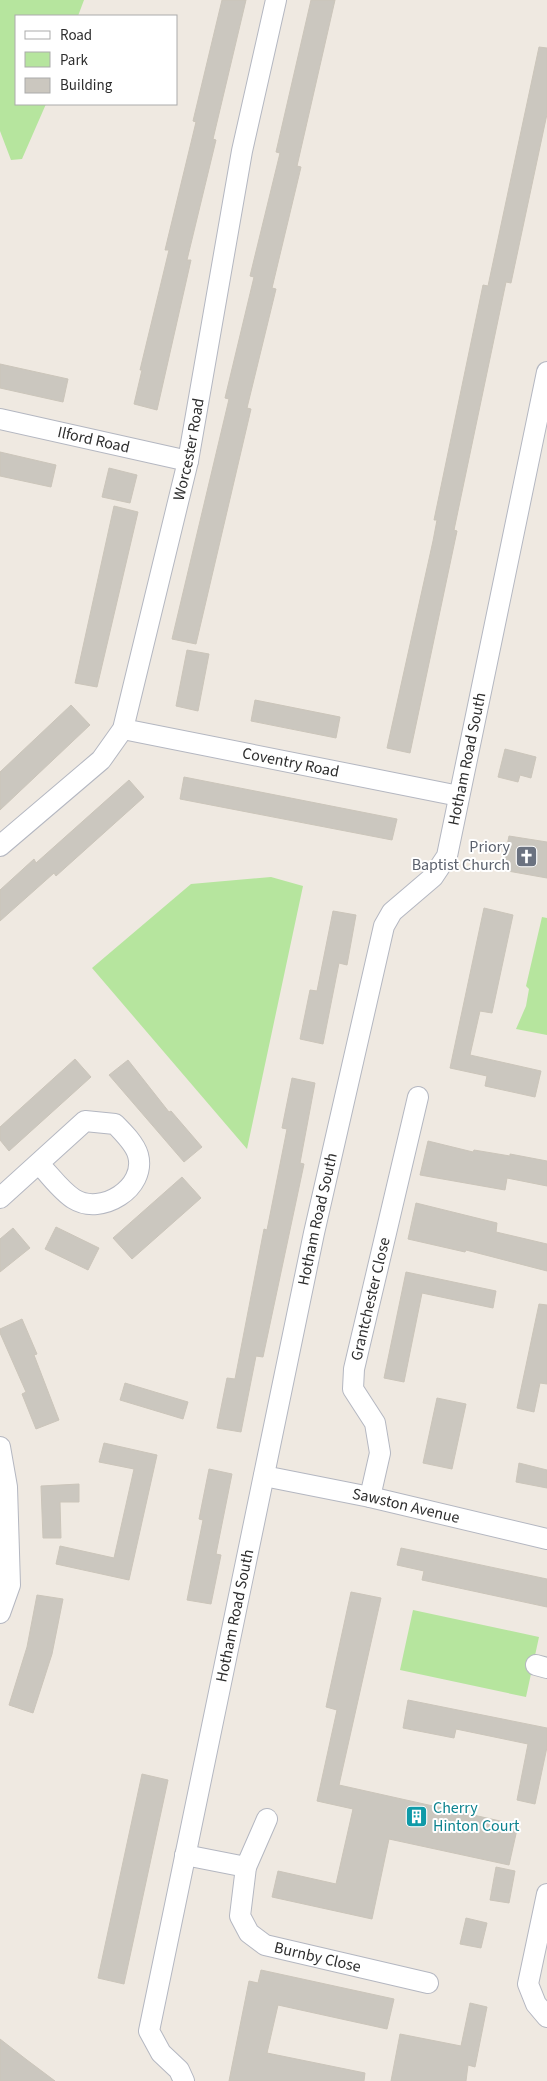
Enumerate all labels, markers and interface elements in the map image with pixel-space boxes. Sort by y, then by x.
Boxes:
legend [15,15,178,105]
text: Road [60,25,92,46]
text: Park [60,50,89,71]
text: Building [60,75,113,96]
street label: Worcester Road [168,396,210,503]
street label: Ilford Road [55,421,132,459]
street label: Hotham Road South [443,691,491,827]
street label: Coventry Road [240,742,341,783]
place label: Priory Baptist Church [412,836,511,876]
church icon: Priory Baptist Church [514,844,538,868]
street label: Hotham Road South [292,1151,343,1288]
street label: Grantchester Close [345,1235,396,1363]
street label: Sawston Avenue [350,1483,462,1529]
street label: Hotham Road South [210,1547,259,1684]
place label: Cherry Hinton Court [433,1797,520,1837]
building icon: Cherry Hinton Court [405,1805,429,1829]
street label: Burnby Close [272,1937,363,1978]

